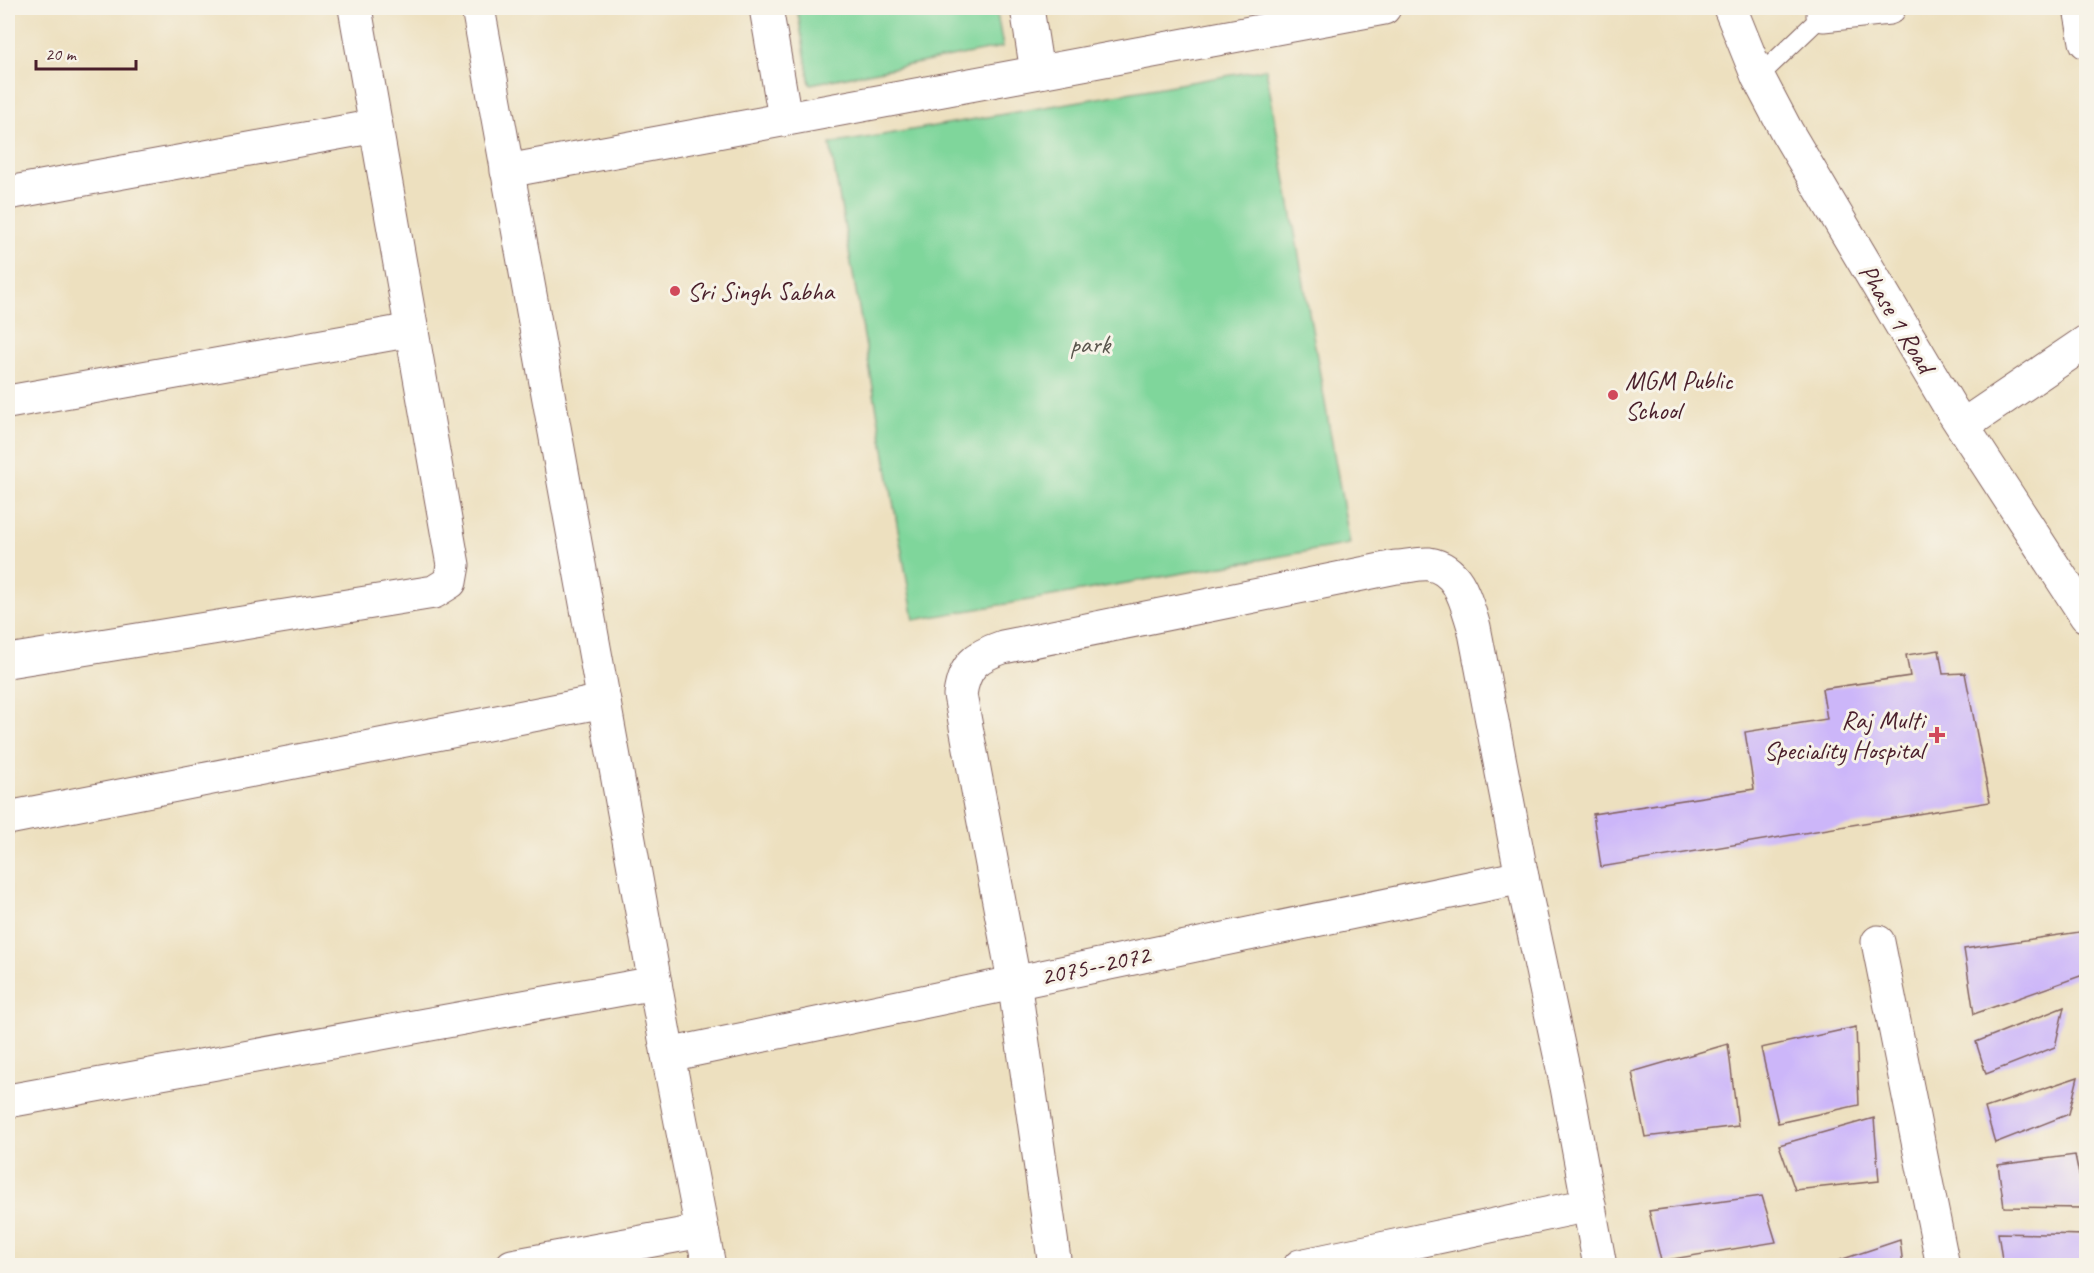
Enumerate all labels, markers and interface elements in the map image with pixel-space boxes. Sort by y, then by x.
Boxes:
scale bar [36,33,136,71]
text: 20 m [45,43,78,65]
street label: Phase 1 Road [1851,258,1944,382]
place label: Sri Singh Sabha [687,275,835,308]
marker: Sri Singh Sabha [668,284,682,298]
park label: park [1070,328,1113,361]
place label: MGM Public School [1625,364,1734,427]
marker: MGM Public School [1606,388,1620,402]
place label: Raj Multi Speciality Hospital [1764,704,1929,767]
marker: Raj Multi Speciality Hospital [1928,726,1946,744]
street label: 2075--2072 [1038,937,1155,993]

